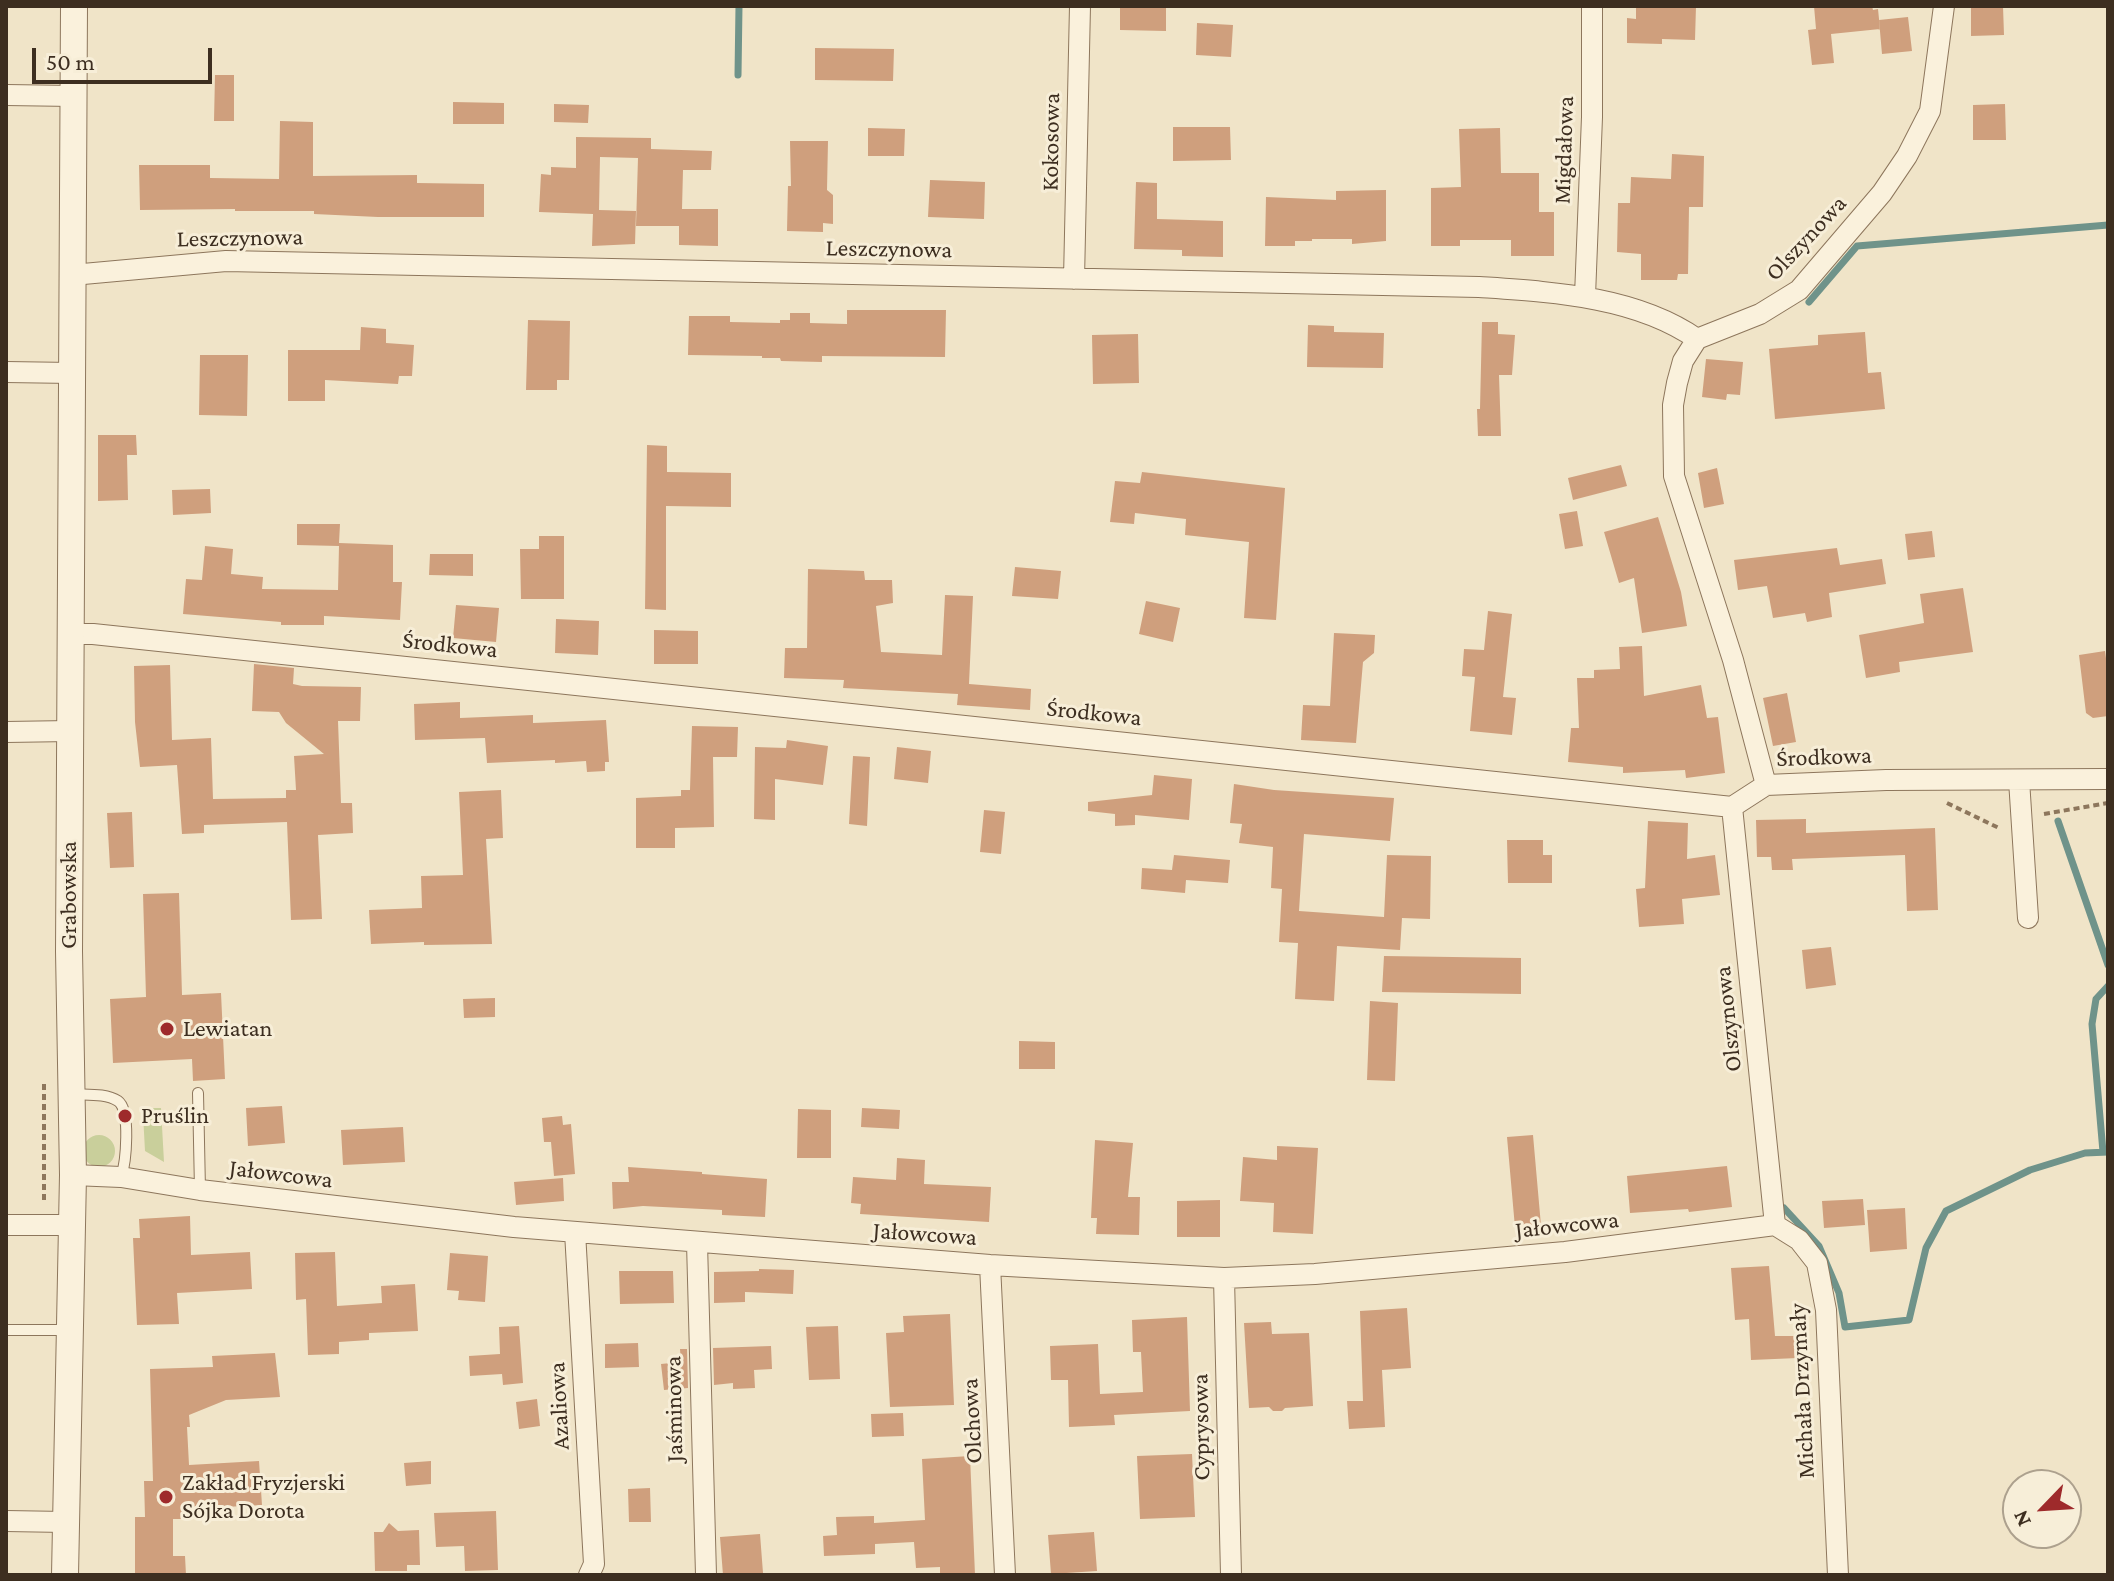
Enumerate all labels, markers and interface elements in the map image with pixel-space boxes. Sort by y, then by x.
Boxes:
scale bar [36,32,216,82]
text: 50 m [46,48,95,75]
street label: Kokosowa [1036,93,1066,191]
street label: Migdałowa [1548,95,1580,205]
street label: Olszynowa [1759,189,1853,287]
street label: Leszczynowa [176,222,304,254]
street label: Leszczynowa [825,233,953,265]
street label: Środkowa [401,626,499,664]
street label: Środkowa [1045,694,1143,732]
street label: Środkowa [1776,741,1872,773]
street label: Grabowska [55,841,83,949]
street label: Olszynowa [1708,965,1748,1073]
place label: Lewiatan [183,1015,272,1043]
marker: Lewiatan [158,1020,176,1038]
place label: Pruślin [141,1102,209,1130]
marker: Pruślin [116,1107,134,1125]
street label: Jałowcowa [228,1153,334,1195]
street label: Jałowcowa [1514,1205,1620,1245]
street label: Jałowcowa [872,1216,978,1252]
street label: Michała Drzymały [1783,1303,1821,1479]
street label: Jaśminowa [659,1355,689,1463]
street label: Azaliowa [542,1361,576,1451]
street label: Cyprysowa [1186,1373,1216,1481]
street label: Olchowa [955,1378,989,1464]
place label: Zakład Fryzjerski Sójka Dorota [182,1469,345,1525]
north arrow [2002,1469,2082,1549]
marker: Zakład Fryzjerski Sójka Dorota [157,1488,175,1506]
text: N [2007,1506,2036,1531]

